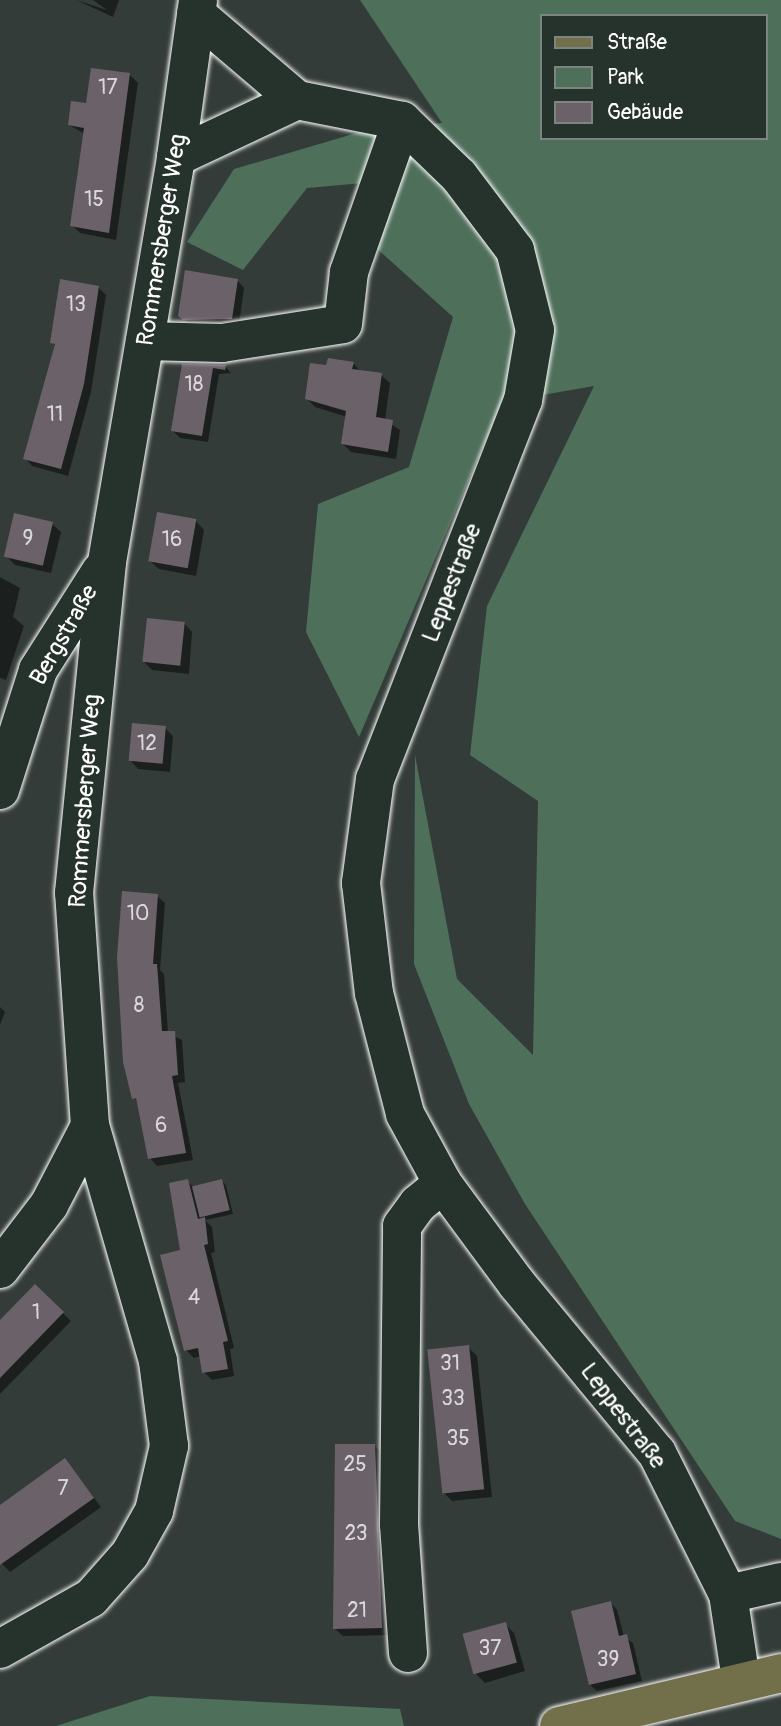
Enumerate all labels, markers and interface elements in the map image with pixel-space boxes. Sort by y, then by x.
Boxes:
legend [540,14,767,140]
text: Straße [607,29,667,56]
text: Park [607,64,644,91]
house number: 17 [98,75,118,101]
text: Gebäude [607,99,683,126]
street label: Rommersberger Weg [131,132,193,348]
house number: 15 [84,187,104,213]
house number: 13 [66,292,86,318]
house number: 18 [185,372,203,398]
house number: 11 [47,402,63,428]
street label: Leppestraße [416,520,488,646]
house number: 9 [23,526,33,552]
house number: 16 [162,527,182,553]
street label: Bergstraße [24,580,104,690]
street label: Rommersberger Weg [63,693,107,909]
house number: 12 [137,731,157,757]
house number: 10 [127,901,149,927]
house number: 8 [134,993,144,1019]
house number: 6 [155,1113,167,1139]
house number: 4 [188,1285,200,1311]
house number: 1 [32,1300,40,1326]
house number: 31 [440,1351,460,1377]
street label: Leppestraße [574,1357,672,1475]
house number: 33 [441,1386,465,1412]
house number: 35 [446,1426,470,1452]
house number: 25 [343,1452,367,1478]
house number: 7 [57,1476,69,1502]
house number: 23 [345,1521,367,1547]
house number: 21 [347,1598,367,1624]
house number: 37 [479,1636,501,1662]
house number: 39 [597,1647,619,1673]

